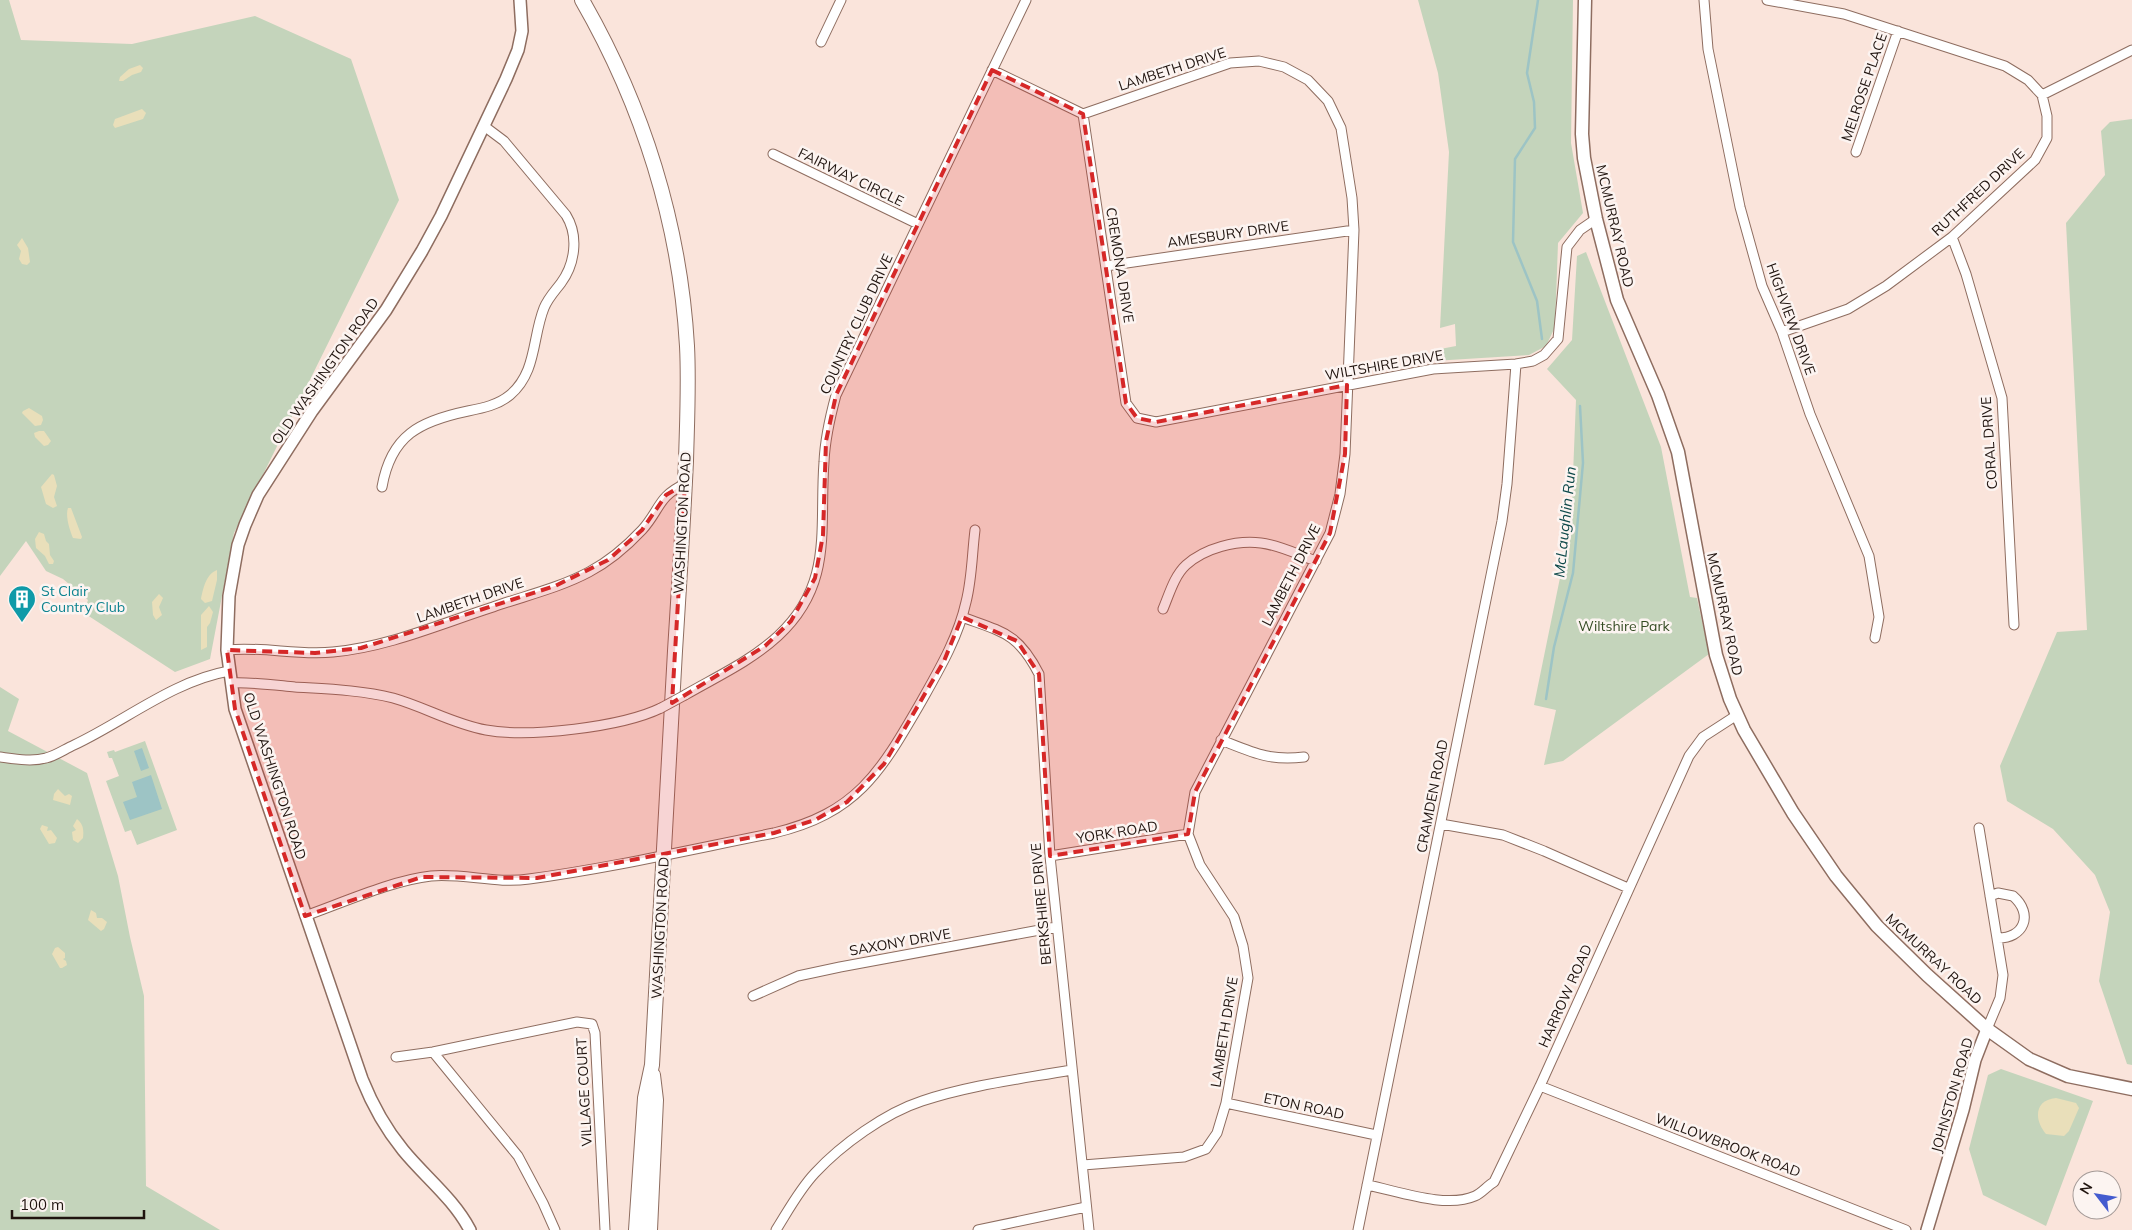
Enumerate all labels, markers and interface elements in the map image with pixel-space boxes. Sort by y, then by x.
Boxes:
street label: MELROSE PLACE [1837,31,1891,143]
street label: LAMBETH DRIVE [1116,43,1228,95]
street label: FAIRWAY CIRCLE [795,144,907,210]
street label: RUTHFRED DRIVE [1928,144,2028,240]
street label: MCMURRAY ROAD [1592,163,1638,289]
street label: CREMONA DRIVE [1102,206,1138,324]
street label: AMESBURY DRIVE [1166,217,1290,251]
street label: COUNTRY CLUB DRIVE [816,251,896,397]
street label: HIGHVIEW DRIVE [1762,261,1820,377]
street label: OLD WASHINGTON ROAD [267,294,383,448]
street label: WILTSHIRE DRIVE [1324,346,1444,384]
street label: CORAL DRIVE [1977,396,2001,490]
street label: WASHINGTON ROAD [669,451,695,595]
water label: McLaughlin Run [1549,465,1580,578]
street label: LAMBETH DRIVE [1258,521,1324,629]
street label: MCMURRAY ROAD [1703,551,1747,677]
street label: LAMBETH DRIVE [414,573,526,627]
place label: St Clair Country Club [41,582,125,616]
building icon: St Clair Country Club [7,584,37,623]
park label: Wiltshire Park [1578,617,1670,635]
street label: OLD WASHINGTON ROAD [239,690,311,862]
street label: CRAMDEN ROAD [1412,738,1452,854]
street label: YORK ROAD [1074,817,1159,847]
street label: BERKSHIRE DRIVE [1027,842,1055,966]
street label: WASHINGTON ROAD [647,856,673,1000]
street label: MCMURRAY ROAD [1882,910,1986,1008]
street label: SAXONY DRIVE [848,924,952,960]
street label: HARROW ROAD [1534,942,1596,1050]
street label: LAMBETH DRIVE [1206,975,1242,1089]
street label: JOHNSTON ROAD [1927,1035,1977,1155]
street label: VILLAGE COURT [572,1037,596,1147]
street label: ETON ROAD [1262,1089,1346,1123]
street label: WILLOWBROOK ROAD [1653,1109,1803,1181]
north arrow [2072,1170,2122,1220]
text: N [2075,1179,2096,1197]
scale bar [12,1188,145,1220]
text: 100 m [20,1195,64,1214]

